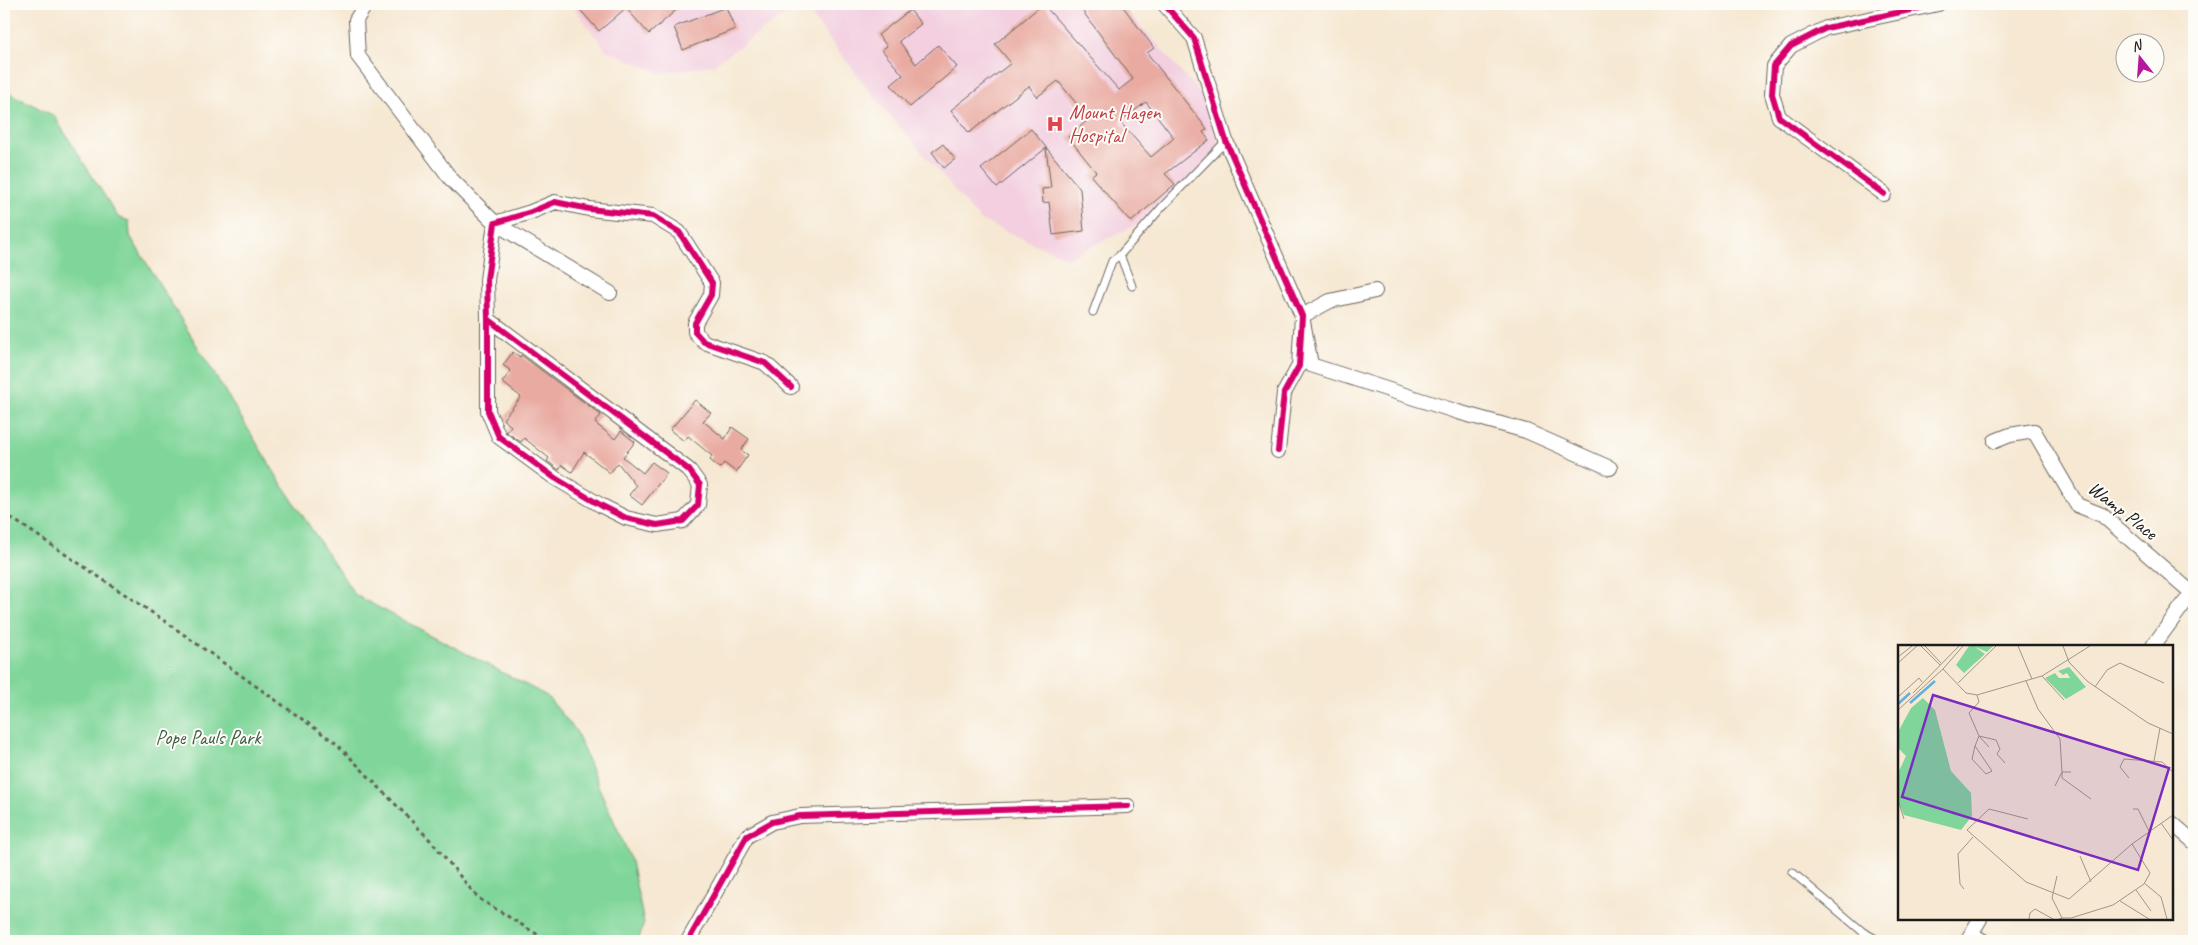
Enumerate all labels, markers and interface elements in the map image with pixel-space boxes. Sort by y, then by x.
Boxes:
north arrow [2116,32,2166,82]
text: N [2130,36,2145,55]
place label: Mount Hagen Hospital [1069,100,1161,148]
hospital icon: Mount Hagen Hospital [1045,114,1065,134]
street label: Wamp Place [2083,476,2164,546]
inset map [1898,645,2173,920]
park label: Pope Pauls Park [156,725,262,750]

